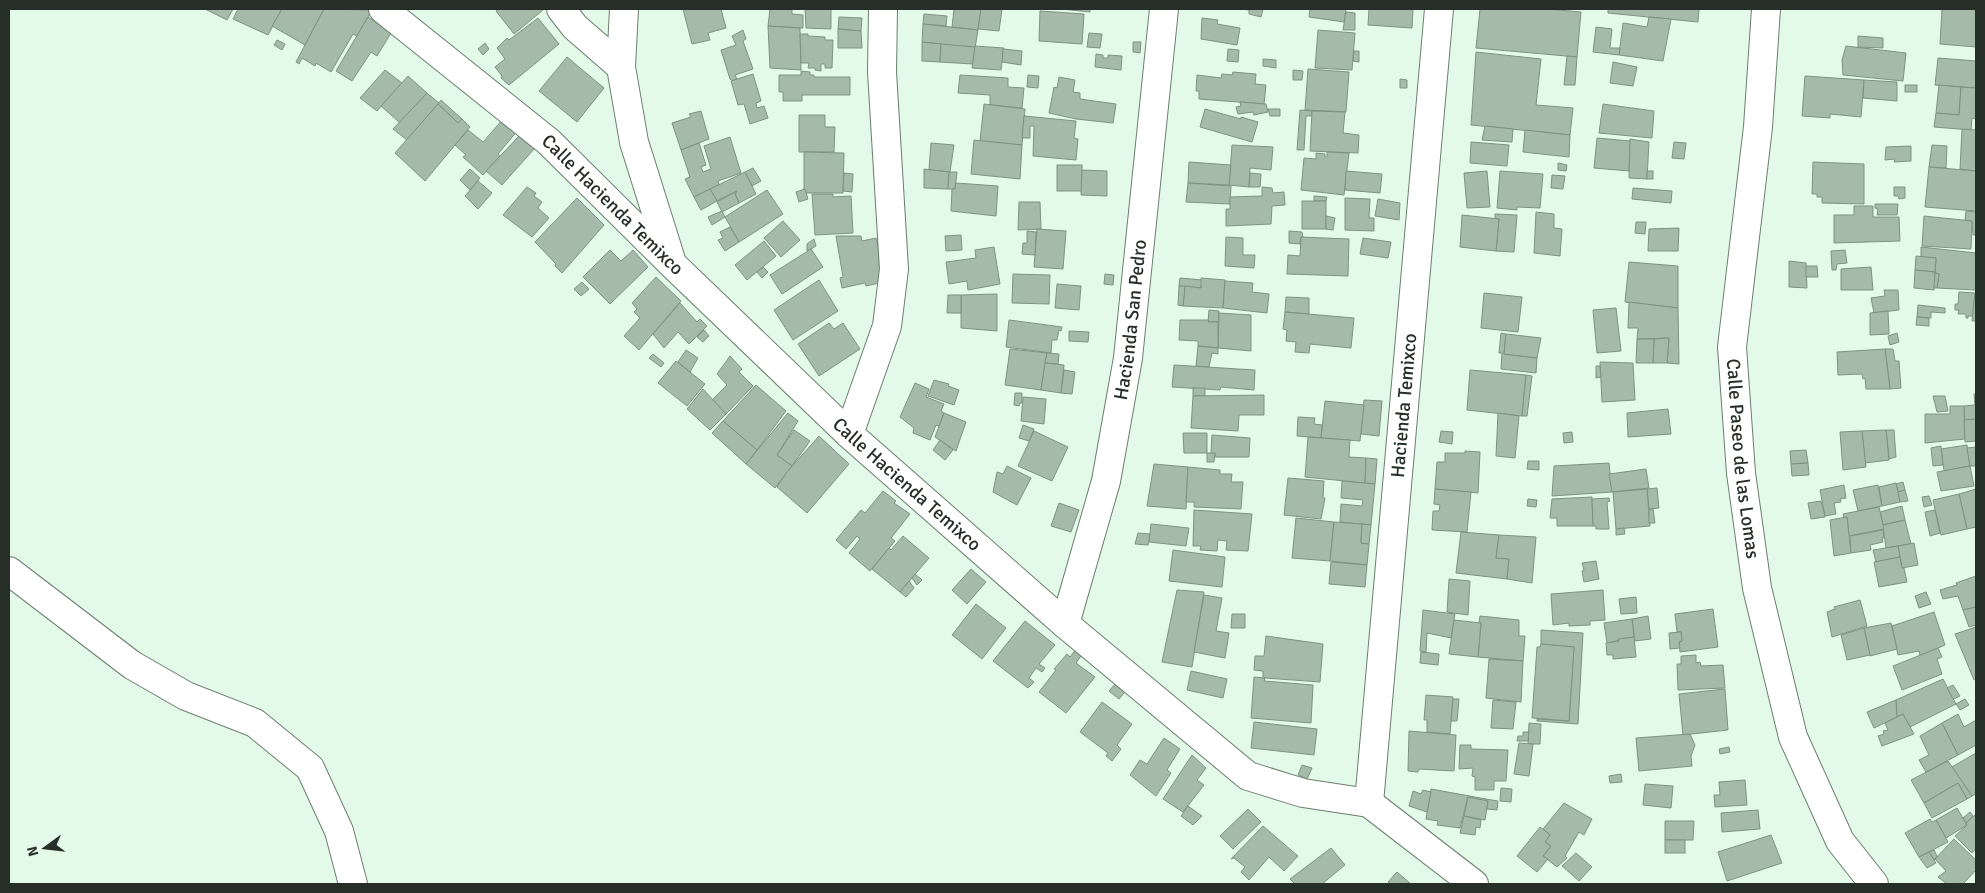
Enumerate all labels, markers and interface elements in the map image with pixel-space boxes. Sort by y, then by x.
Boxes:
street label: Calle Hacienda Temixco [537,129,689,281]
street label: Hacienda San Pedro [1109,238,1152,402]
street label: Hacienda Temixco [1386,332,1422,479]
street label: Calle Paseo de las Lomas [1721,358,1765,560]
street label: Calle Hacienda Temixco [827,412,986,557]
north arrow [20,823,70,873]
text: N [23,844,42,858]

